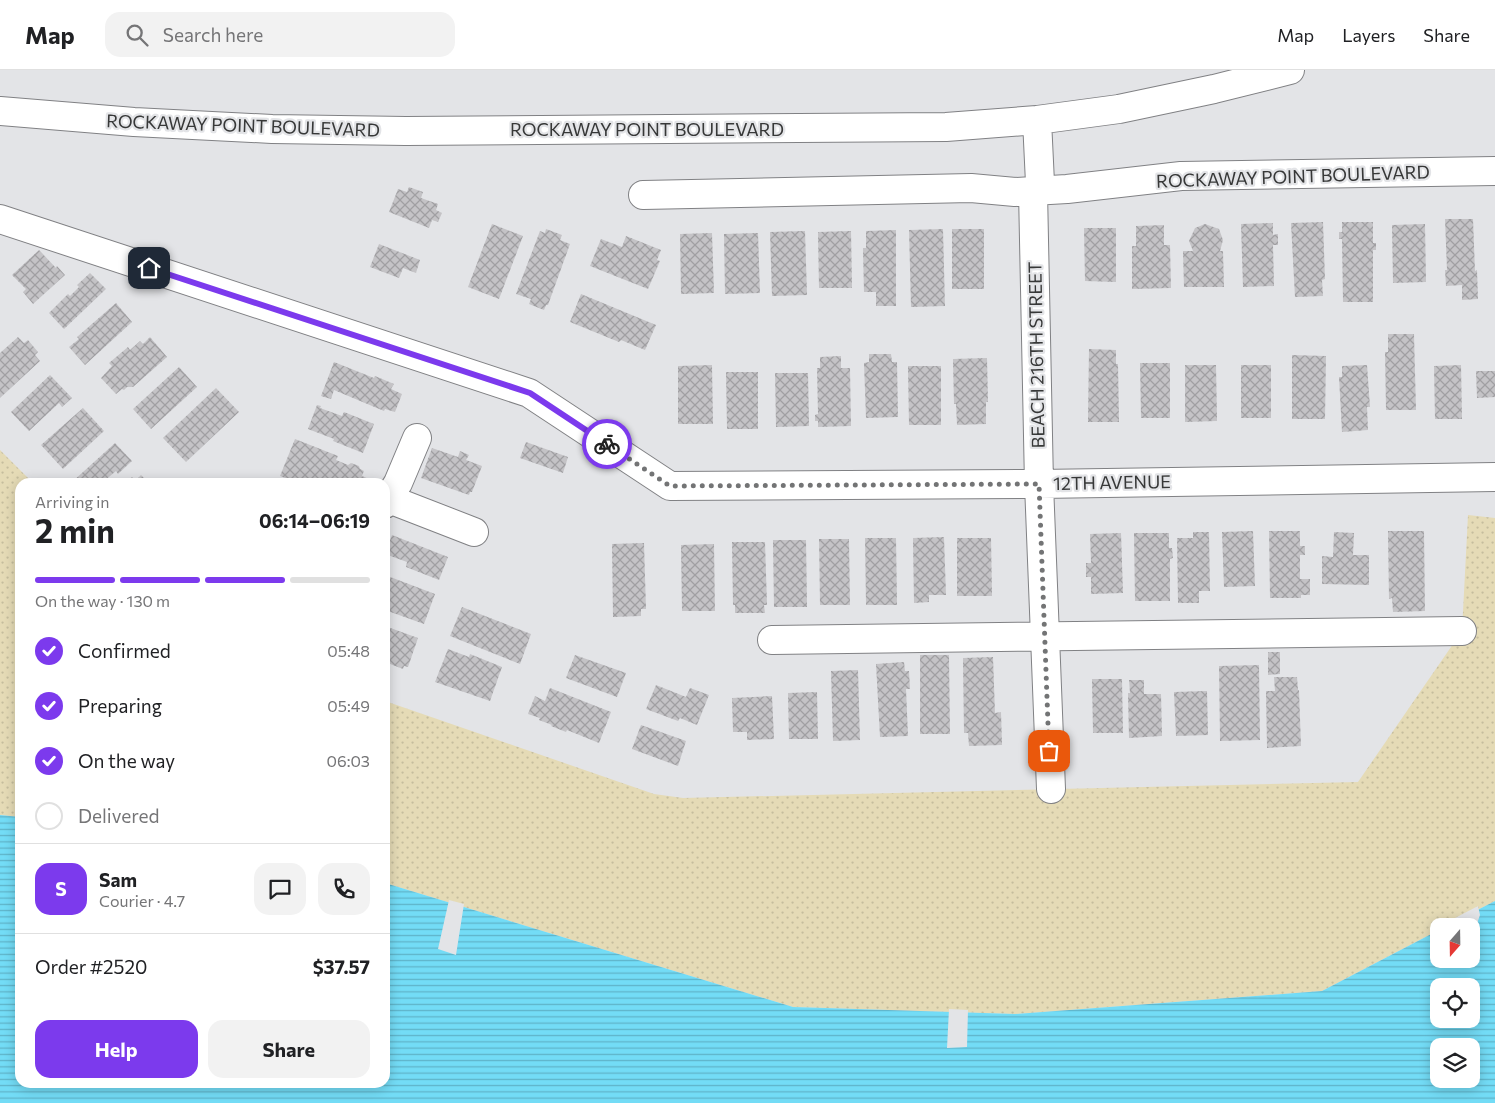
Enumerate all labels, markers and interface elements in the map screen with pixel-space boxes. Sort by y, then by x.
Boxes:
search box [105,12,455,57]
text: Map [25,20,75,49]
icon: search [123,21,151,49]
text: Search here [163,23,263,46]
text: Map [1277,24,1314,46]
text: Layers [1342,24,1395,46]
text: Share [1423,24,1470,46]
street label: ROCKAWAY POINT BOULEVARD [106,109,380,141]
street label: ROCKAWAY POINT BOULEVARD [510,118,784,140]
street label: ROCKAWAY POINT BOULEVARD [1156,160,1430,192]
pin [128,247,170,289]
icon: home [135,254,163,282]
street label: BEACH 216TH STREET [1023,261,1049,449]
courier [582,419,632,469]
icon: bike [593,430,621,458]
street label: 12TH AVENUE [1053,470,1171,494]
text: Arriving in [35,492,109,511]
text: 06:14–06:19 [259,509,370,532]
text: 2 min [35,510,115,550]
text: On the way · 130 m [35,591,170,610]
icon: check [35,637,63,665]
text: Confirmed [78,639,171,662]
text: 05:48 [327,641,370,660]
icon: check [35,692,63,720]
text: Preparing [78,694,162,717]
text: 05:49 [327,696,370,715]
pin [1028,730,1070,772]
icon: bag [1035,737,1063,765]
icon: check [35,747,63,775]
text: On the way [78,749,175,772]
text: 06:03 [327,751,370,770]
text: Delivered [78,804,159,827]
button: chat [254,863,306,915]
button: phone [318,863,370,915]
text: Sam [99,868,137,891]
text: S [55,877,67,900]
text: Courier · 4.7 [99,891,185,910]
north arrow [1430,918,1480,968]
map controls [1430,918,1480,1088]
text: Order #2520 [35,955,147,978]
text: $37.57 [313,955,370,978]
button: locate [1430,978,1480,1028]
button: Help [35,1020,198,1078]
button: Share [208,1020,370,1078]
button: layers [1430,1038,1480,1088]

